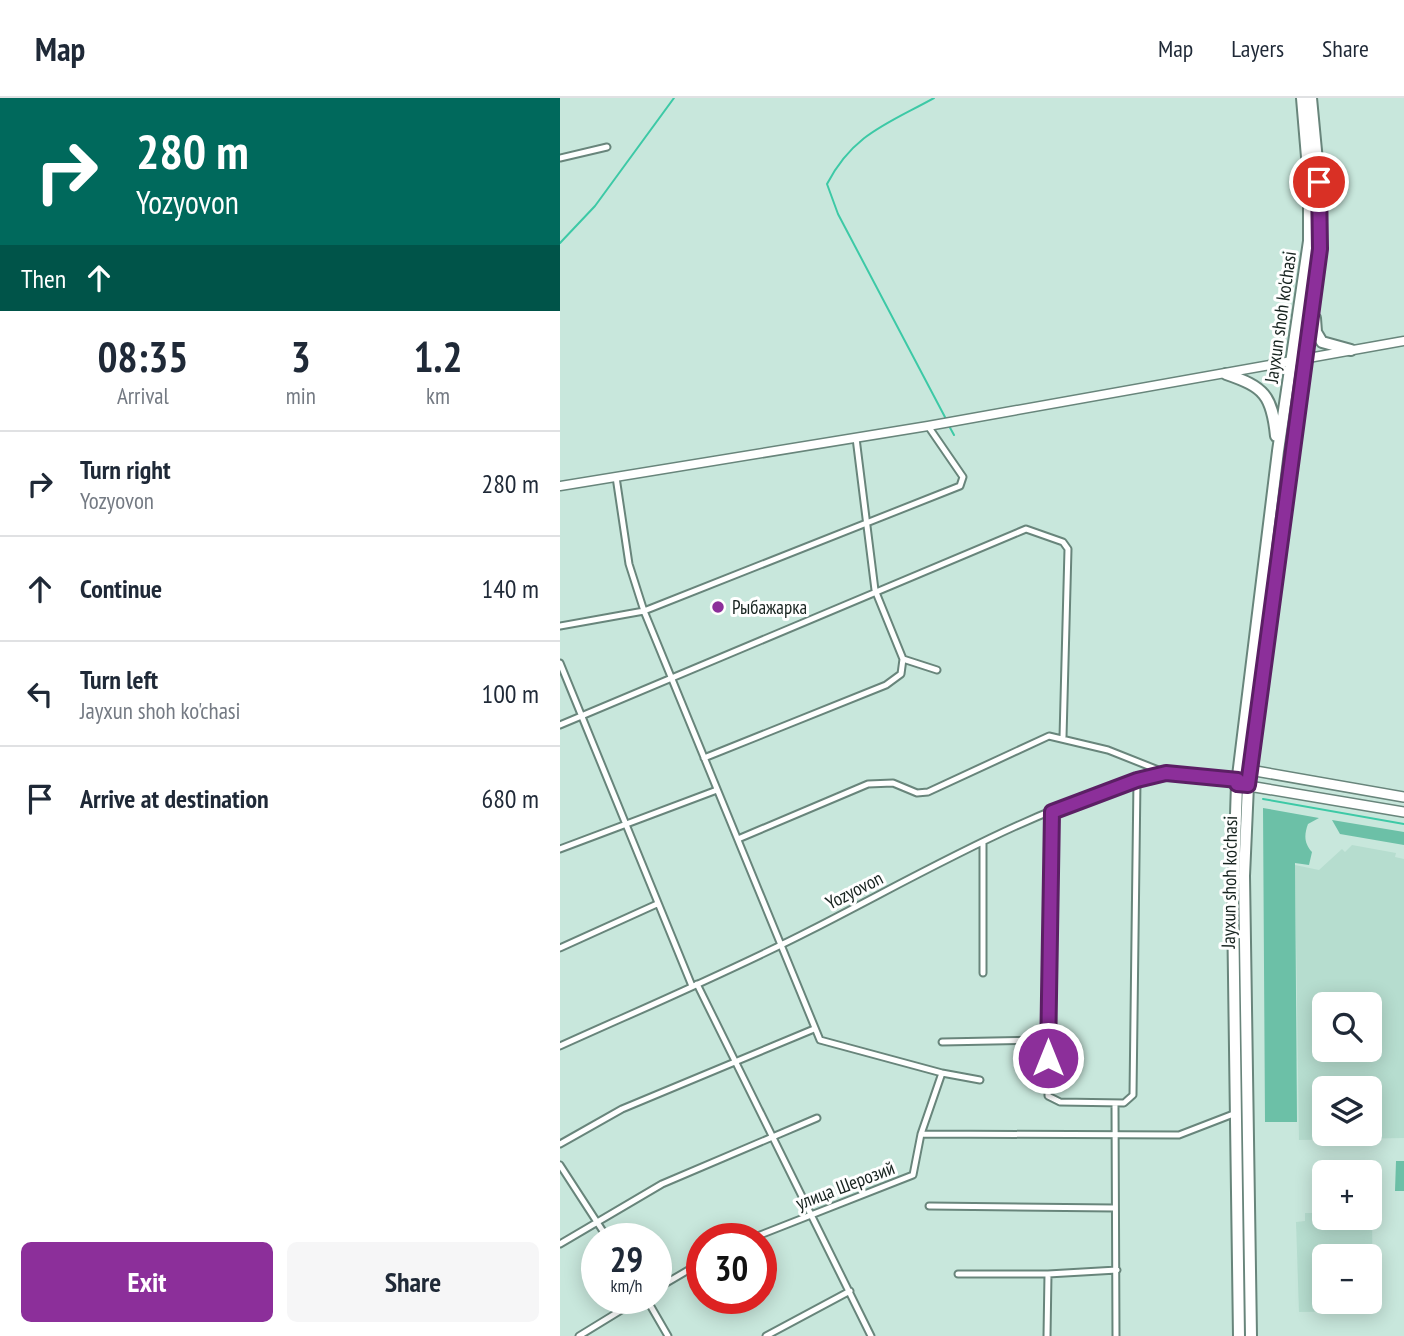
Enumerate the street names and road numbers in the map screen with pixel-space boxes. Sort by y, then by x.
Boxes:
street label: Jayxun shoh ko'chasi [1259,250,1301,385]
street label: Jayxun shoh ko'chasi [1216,815,1242,950]
street label: Yozyovon [821,865,887,915]
street label: улица Шерозий [792,1155,898,1215]

